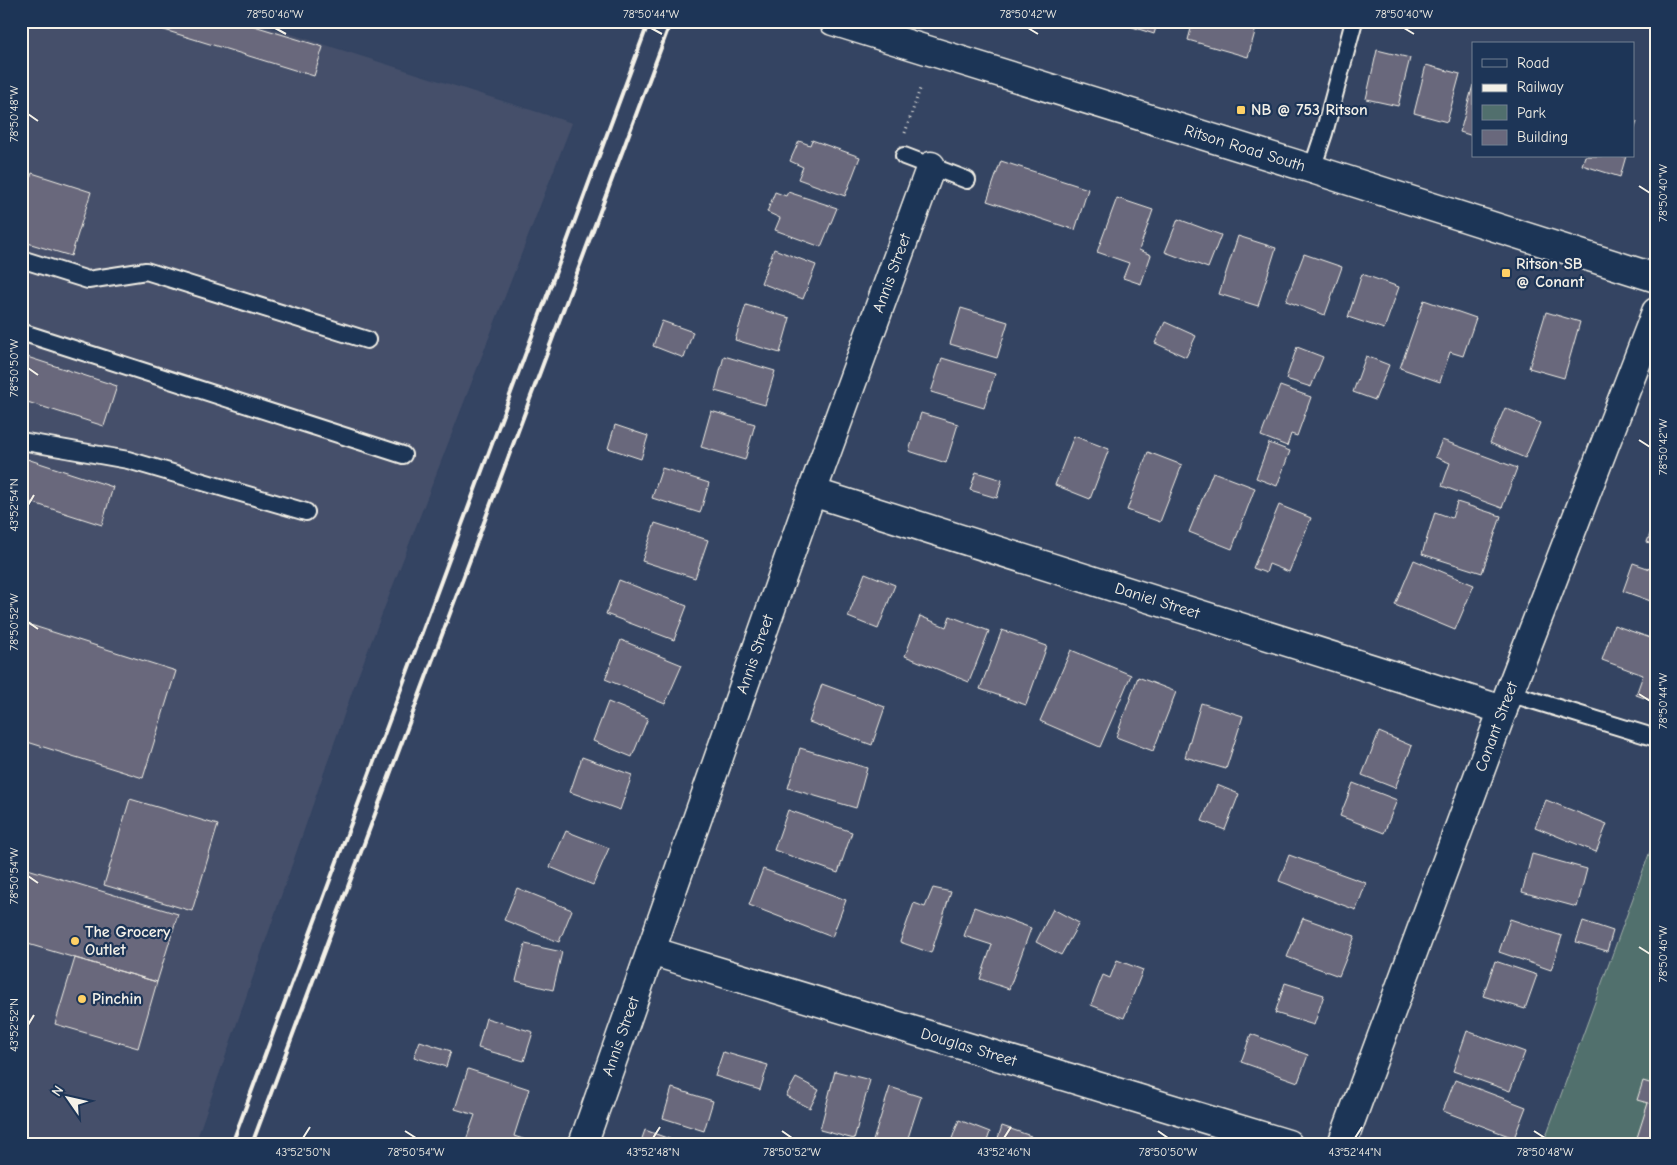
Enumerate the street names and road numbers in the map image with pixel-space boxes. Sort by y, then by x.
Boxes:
street label: Ritson Road South [1182,121,1307,175]
street label: Annis Street [869,231,915,315]
street label: Daniel Street [1113,579,1202,623]
street label: Annis Street [733,612,777,696]
street label: Conant Street [1472,679,1522,774]
street label: Annis Street [599,994,643,1078]
street label: Douglas Street [919,1024,1019,1070]

